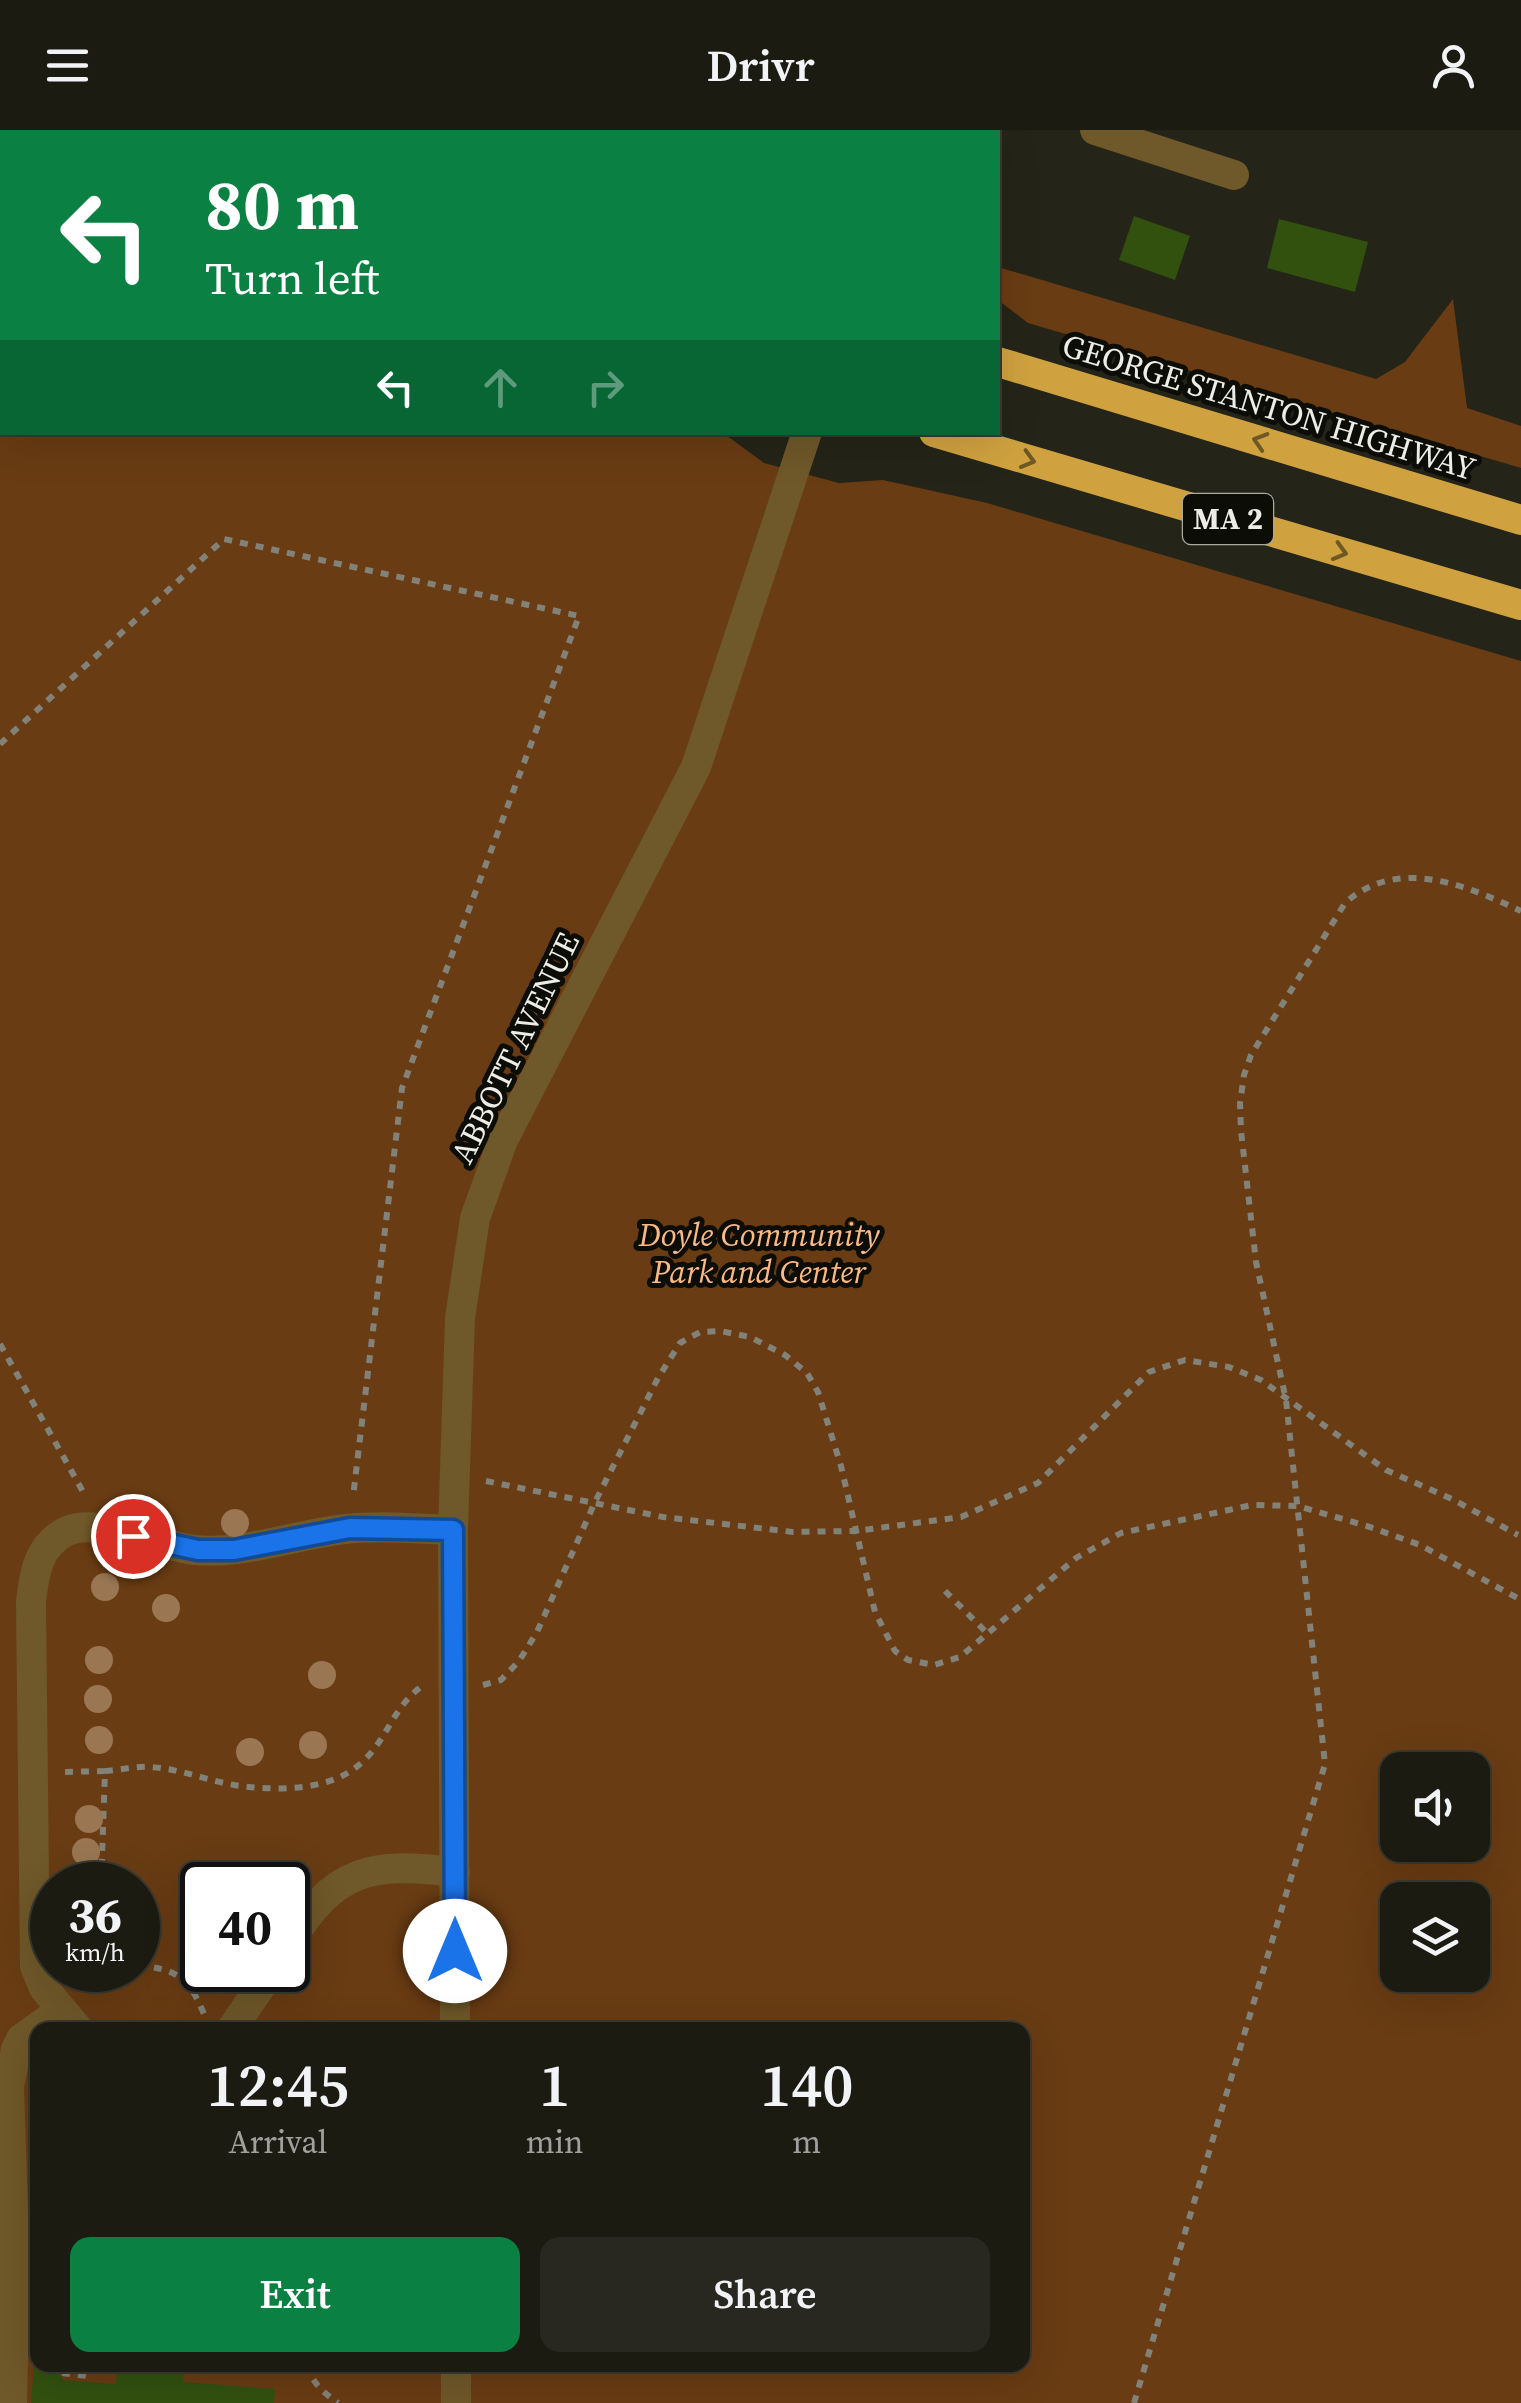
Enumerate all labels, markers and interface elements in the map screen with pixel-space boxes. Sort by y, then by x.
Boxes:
text: Drivr [706,34,815,96]
icon: menu [40,38,95,93]
icon: person [1426,38,1481,93]
text: 80 m [205,156,359,252]
icon: left [40,170,170,300]
text: Turn left [205,247,379,309]
street label: GEORGE STANTON HIGHWAY [1057,323,1481,491]
icon: left [368,360,423,415]
icon: ahead [473,360,528,415]
icon: right [578,360,633,415]
one-way arrow [1252,432,1269,453]
one-way arrow [1019,448,1036,469]
road number: MA 2 [1183,494,1273,544]
one-way arrow [1330,540,1347,561]
street label: ABBOTT AVENUE [440,925,590,1171]
park label: Doyle Community Park and Center [637,1213,880,1294]
pin [91,1494,176,1579]
icon: arrive [106,1509,161,1564]
map controls [1380,1752,1490,1992]
button: sound [1380,1752,1490,1862]
speed limit sign: 40 [180,1862,310,1992]
text: 36 [68,1880,122,1949]
button: layers [1380,1882,1490,1992]
position arrow [403,1899,507,2003]
text: km/h [65,1935,125,1969]
text: 12:45 [206,2044,349,2126]
text: 1 [539,2044,570,2126]
text: 140 [760,2044,854,2126]
text: Arrival [228,2120,327,2164]
text: min [526,2120,583,2164]
text: m [792,2120,821,2164]
button: Exit [70,2237,520,2352]
button: Share [540,2237,990,2352]

